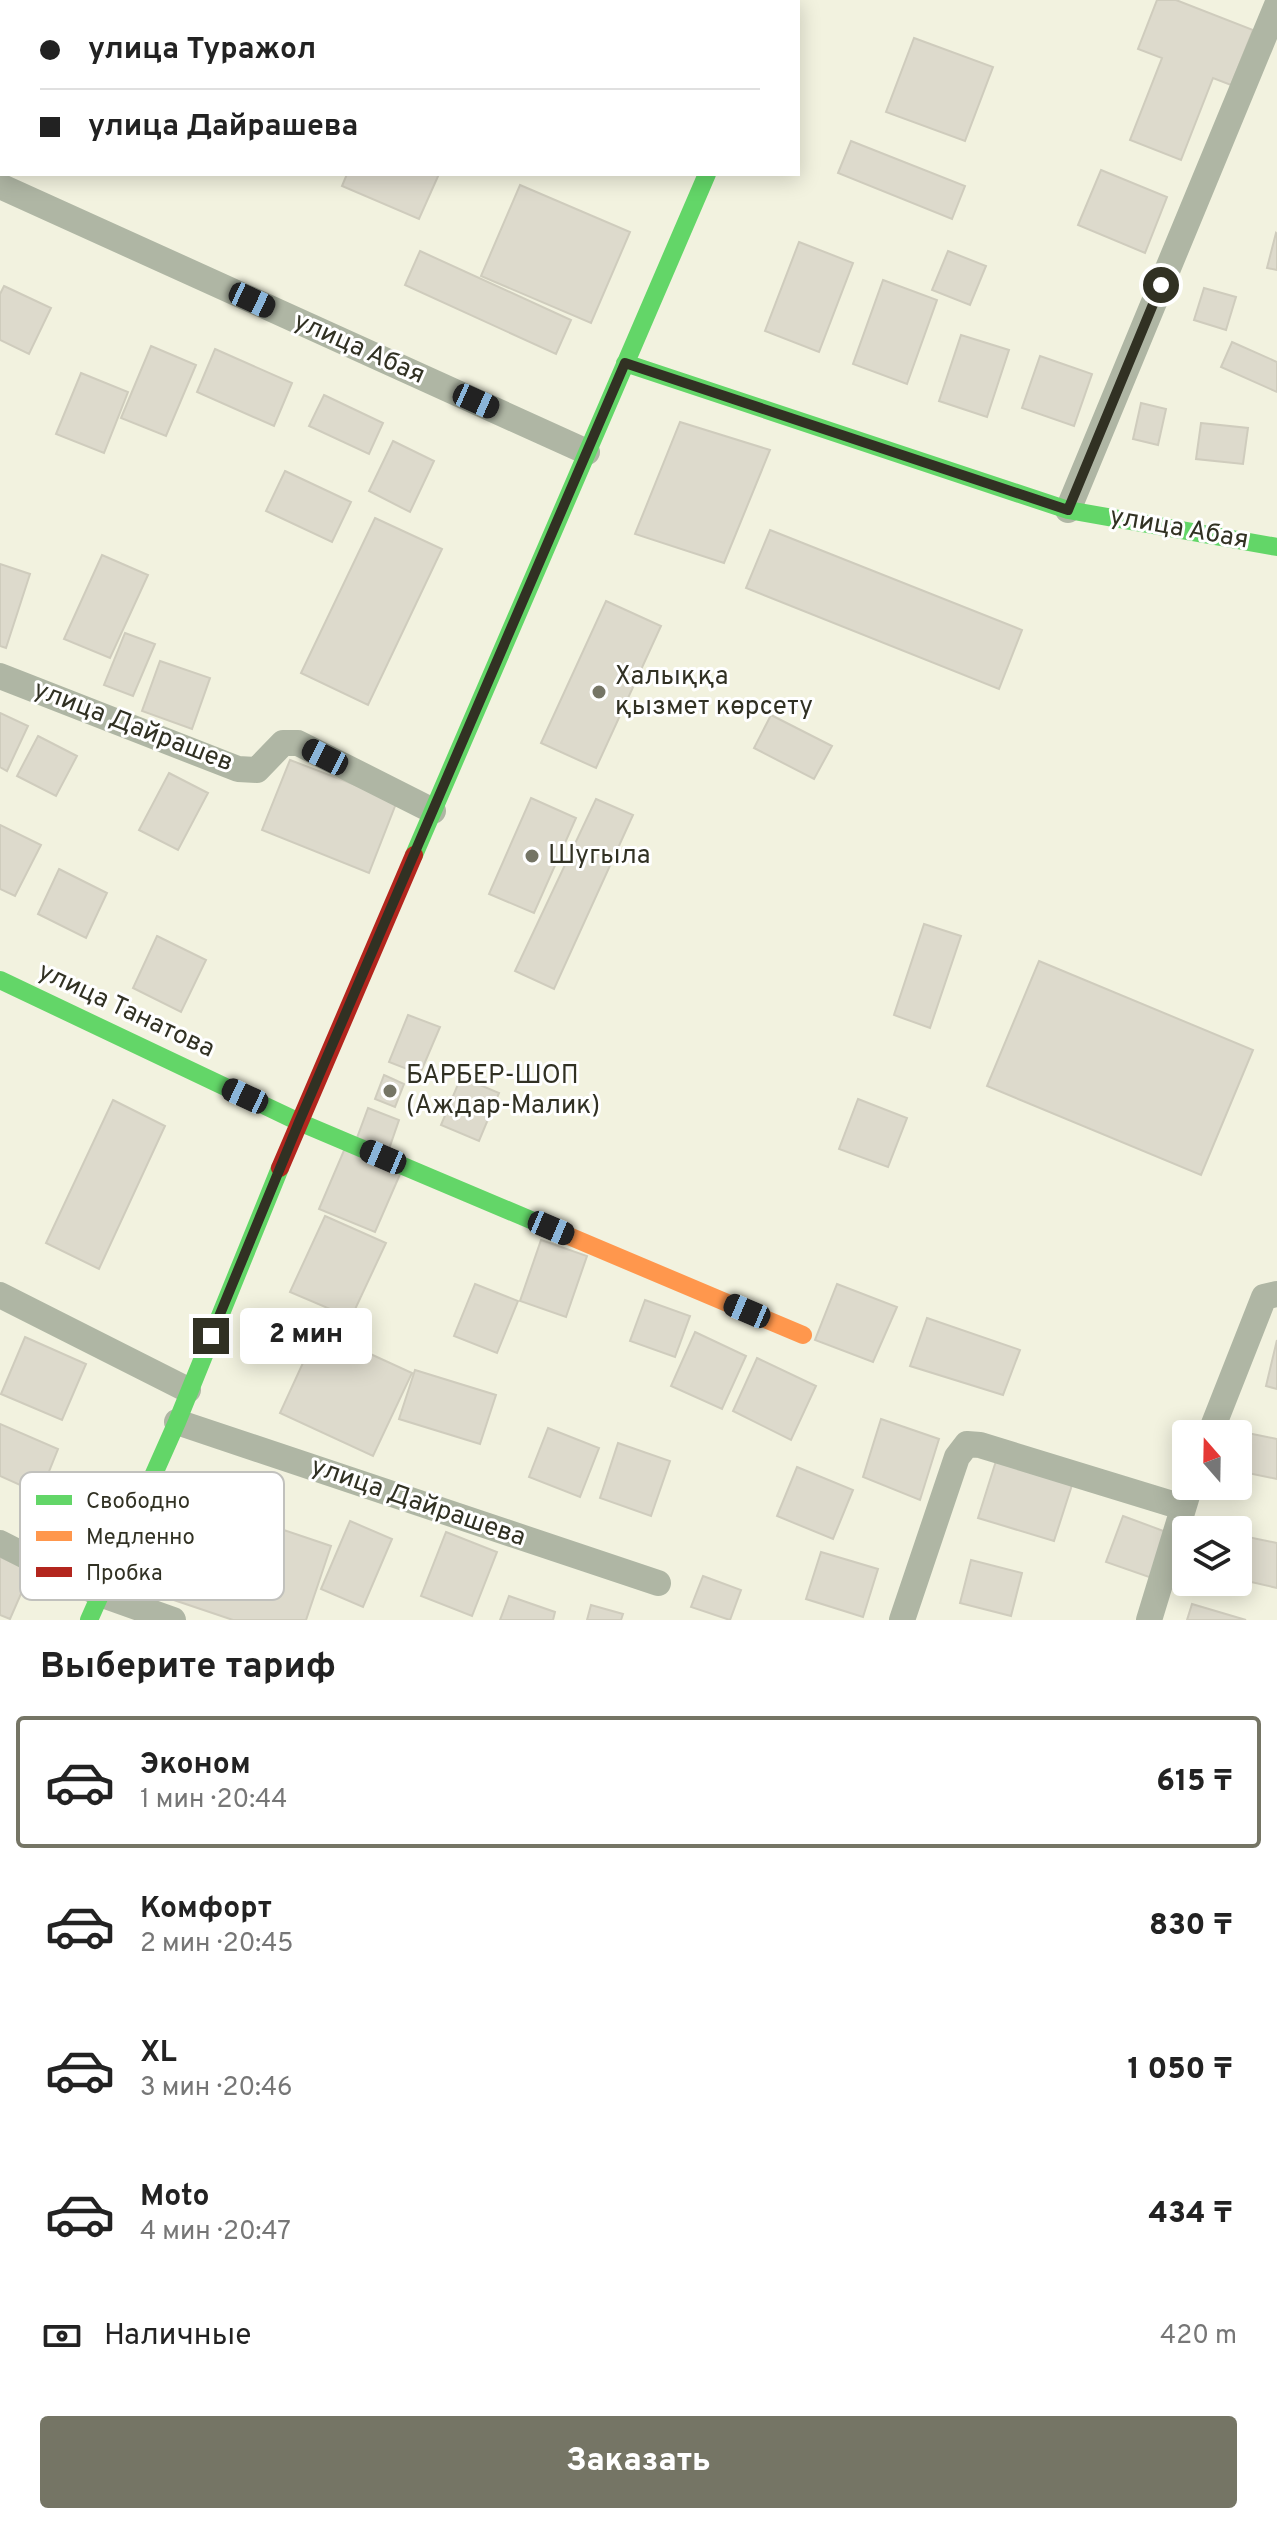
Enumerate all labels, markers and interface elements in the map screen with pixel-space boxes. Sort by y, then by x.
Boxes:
text: улица Туражол [88,32,316,69]
text: улица Дайрашева [88,109,358,146]
route start [1143,267,1179,303]
car [225,279,279,321]
street label: улица Абая [288,305,430,393]
car [449,380,503,422]
street label: улица Абая [1107,501,1251,557]
place label: Халыққа қызмет көрсету [615,661,813,724]
street label: улица Дайрашев [28,674,238,780]
marker: Халыққа қызмет көрсету [590,683,608,701]
car [298,735,352,779]
place label: Шугыла [548,840,650,873]
marker: Шугыла [523,847,541,865]
street label: улица Танатова [32,956,220,1066]
place label: БАРБЕР-ШОП (Аждар-Малик) [406,1060,600,1123]
car [218,1075,272,1117]
marker: БАРБЕР-ШОП (Аждар-Малик) [381,1082,399,1100]
car [356,1137,410,1177]
car [524,1208,578,1248]
car [720,1291,774,1331]
callout: 2 мин [239,1308,371,1364]
route end [193,1318,229,1354]
text: 2 мин [269,1319,343,1352]
north arrow [1172,1420,1252,1500]
map controls [1172,1420,1252,1596]
street label: улица Дайрашева [306,1451,530,1555]
legend [20,1472,284,1600]
text: Свободно [86,1489,190,1516]
button: layers [1172,1516,1252,1596]
text: Медленно [86,1525,195,1552]
text: Пробка [86,1561,163,1588]
text: Выберите тариф [40,1645,336,1691]
icon: car [44,1746,116,1818]
text: Эконом [140,1747,251,1784]
text: 615 ₸ [1156,1764,1233,1801]
text: 1 мин · 20:44 [140,1784,287,1817]
icon: car [44,1890,116,1962]
text: Комфорт [140,1891,272,1928]
text: 830 ₸ [1149,1908,1233,1945]
text: 2 мин · 20:45 [140,1928,294,1961]
icon: car [44,2034,116,2106]
text: XL [140,2035,177,2072]
text: 1 050 ₸ [1128,2052,1233,2089]
text: 3 мин · 20:46 [140,2072,293,2105]
icon: car [44,2178,116,2250]
text: Moto [140,2179,210,2216]
text: 434 ₸ [1148,2196,1233,2233]
text: 4 мин · 20:47 [140,2216,291,2249]
icon: cash [40,2314,84,2358]
text: Наличные [104,2318,251,2355]
text: 420 m [1160,2320,1237,2353]
button: Заказать [40,2416,1237,2508]

